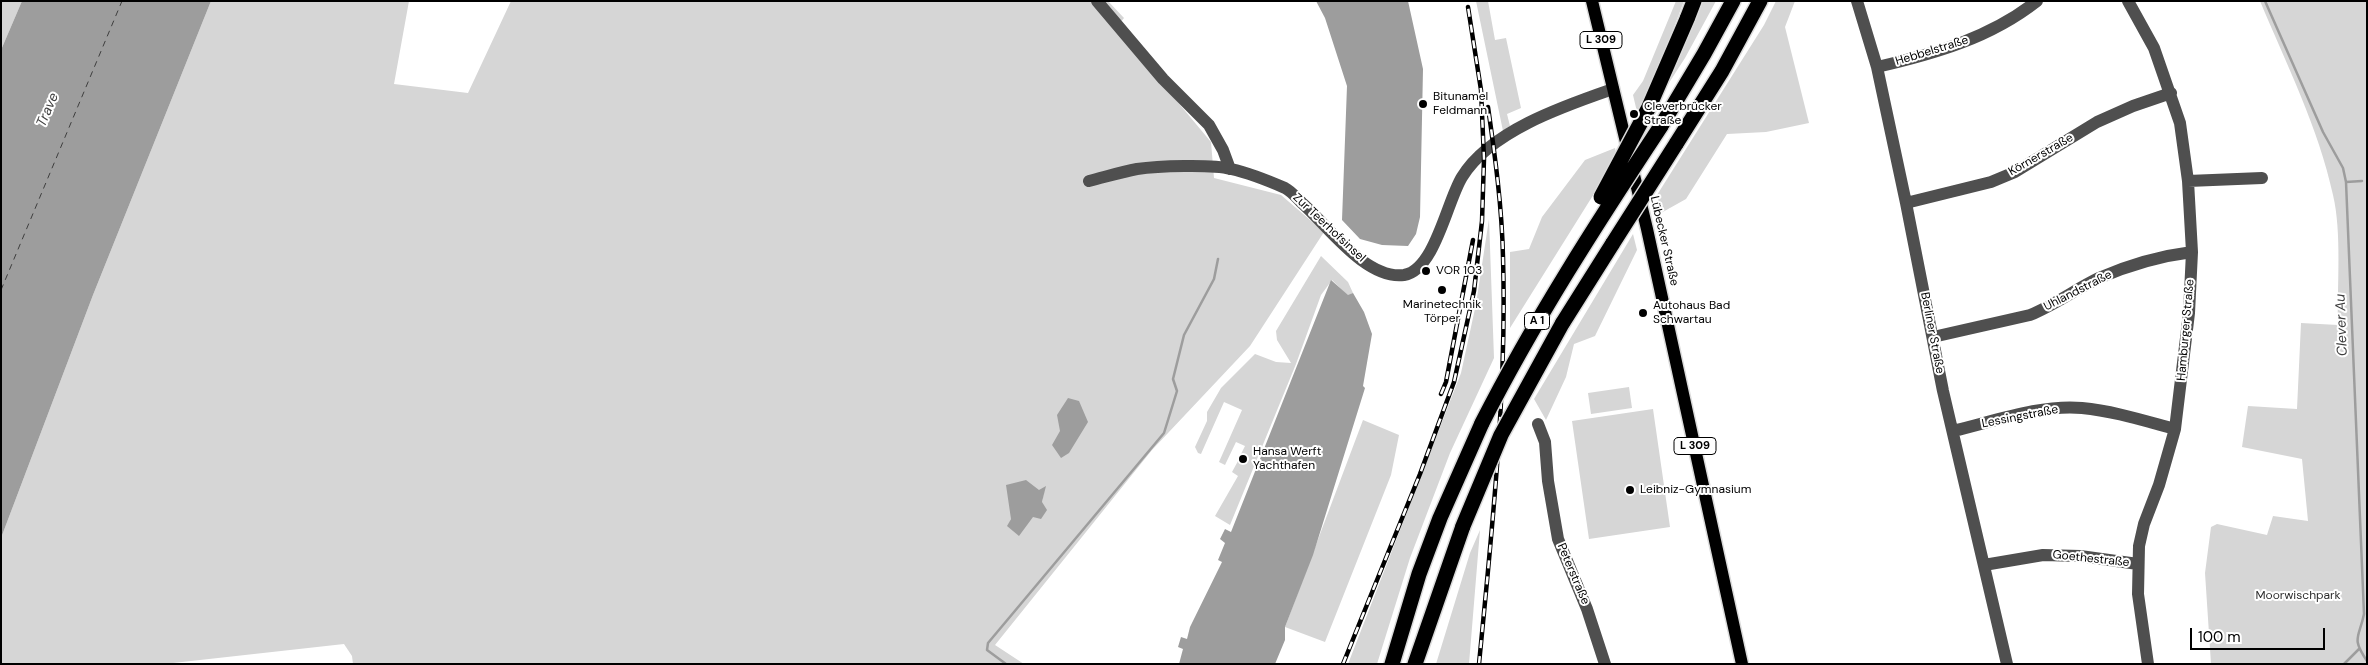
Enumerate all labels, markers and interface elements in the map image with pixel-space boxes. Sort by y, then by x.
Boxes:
road number: L 309 [1580,32,1622,48]
street label: Hebbelstraße [1894,33,1970,69]
water label: Trave [33,90,63,130]
place label: Bitunamel Feldmann [1433,90,1488,118]
marker: Bitunamel Feldmann [1417,98,1429,110]
place label: Cleverbrücker Straße [1644,100,1722,128]
marker: Cleverbrücker Straße [1628,108,1640,120]
street label: Körnerstraße [2006,131,2076,179]
street label: Zur Teerhofsinsel [1290,191,1368,265]
street label: Lübecker Straße [1647,195,1681,287]
place label: VOR 103 [1436,264,1482,278]
marker: VOR 103 [1420,265,1432,277]
street label: Uhlandstraße [2042,268,2114,314]
street label: Hamburger Straße [2174,278,2198,382]
marker: Marinetechnik Törper [1436,284,1448,296]
street label: Berliner Straße [1917,291,1947,375]
water label: Clever Au [2333,293,2351,357]
place label: Marinetechnik Törper [1403,298,1481,326]
place label: Autohaus Bad Schwartau [1653,299,1730,327]
marker: Autohaus Bad Schwartau [1637,307,1649,319]
road number: A 1 [1524,312,1550,330]
street label: Lessingstraße [1981,403,2059,431]
road number: L 309 [1674,438,1716,454]
place label: Hansa Werft Yachthafen [1253,445,1321,473]
marker: Hansa Werft Yachthafen [1237,453,1249,465]
place label: Leibniz-Gymnasium [1640,483,1751,497]
marker: Leibniz-Gymnasium [1624,484,1636,496]
street label: Peterstraße [1554,541,1592,607]
street label: Goethestraße [2052,548,2130,570]
park label: Moorwischpark [2255,589,2341,603]
scale bar [2193,618,2328,650]
text: 100 m [2198,627,2241,647]

